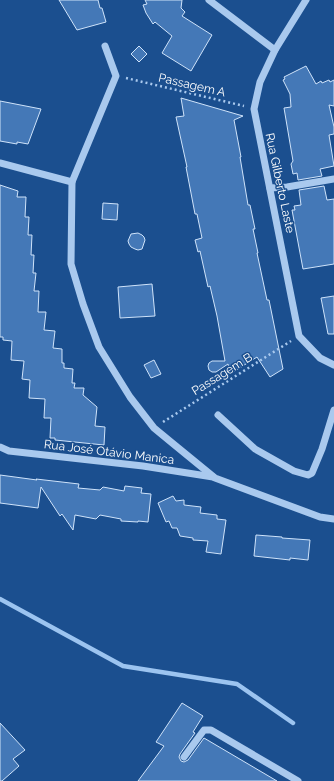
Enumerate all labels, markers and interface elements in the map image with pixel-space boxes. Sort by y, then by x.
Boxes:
street label: Passagem A [157,70,227,100]
street label: Rua Gilberto Laste [263,132,297,234]
street label: Passagem B [189,350,255,398]
street label: Rua José Otávio Manica [43,437,175,467]

